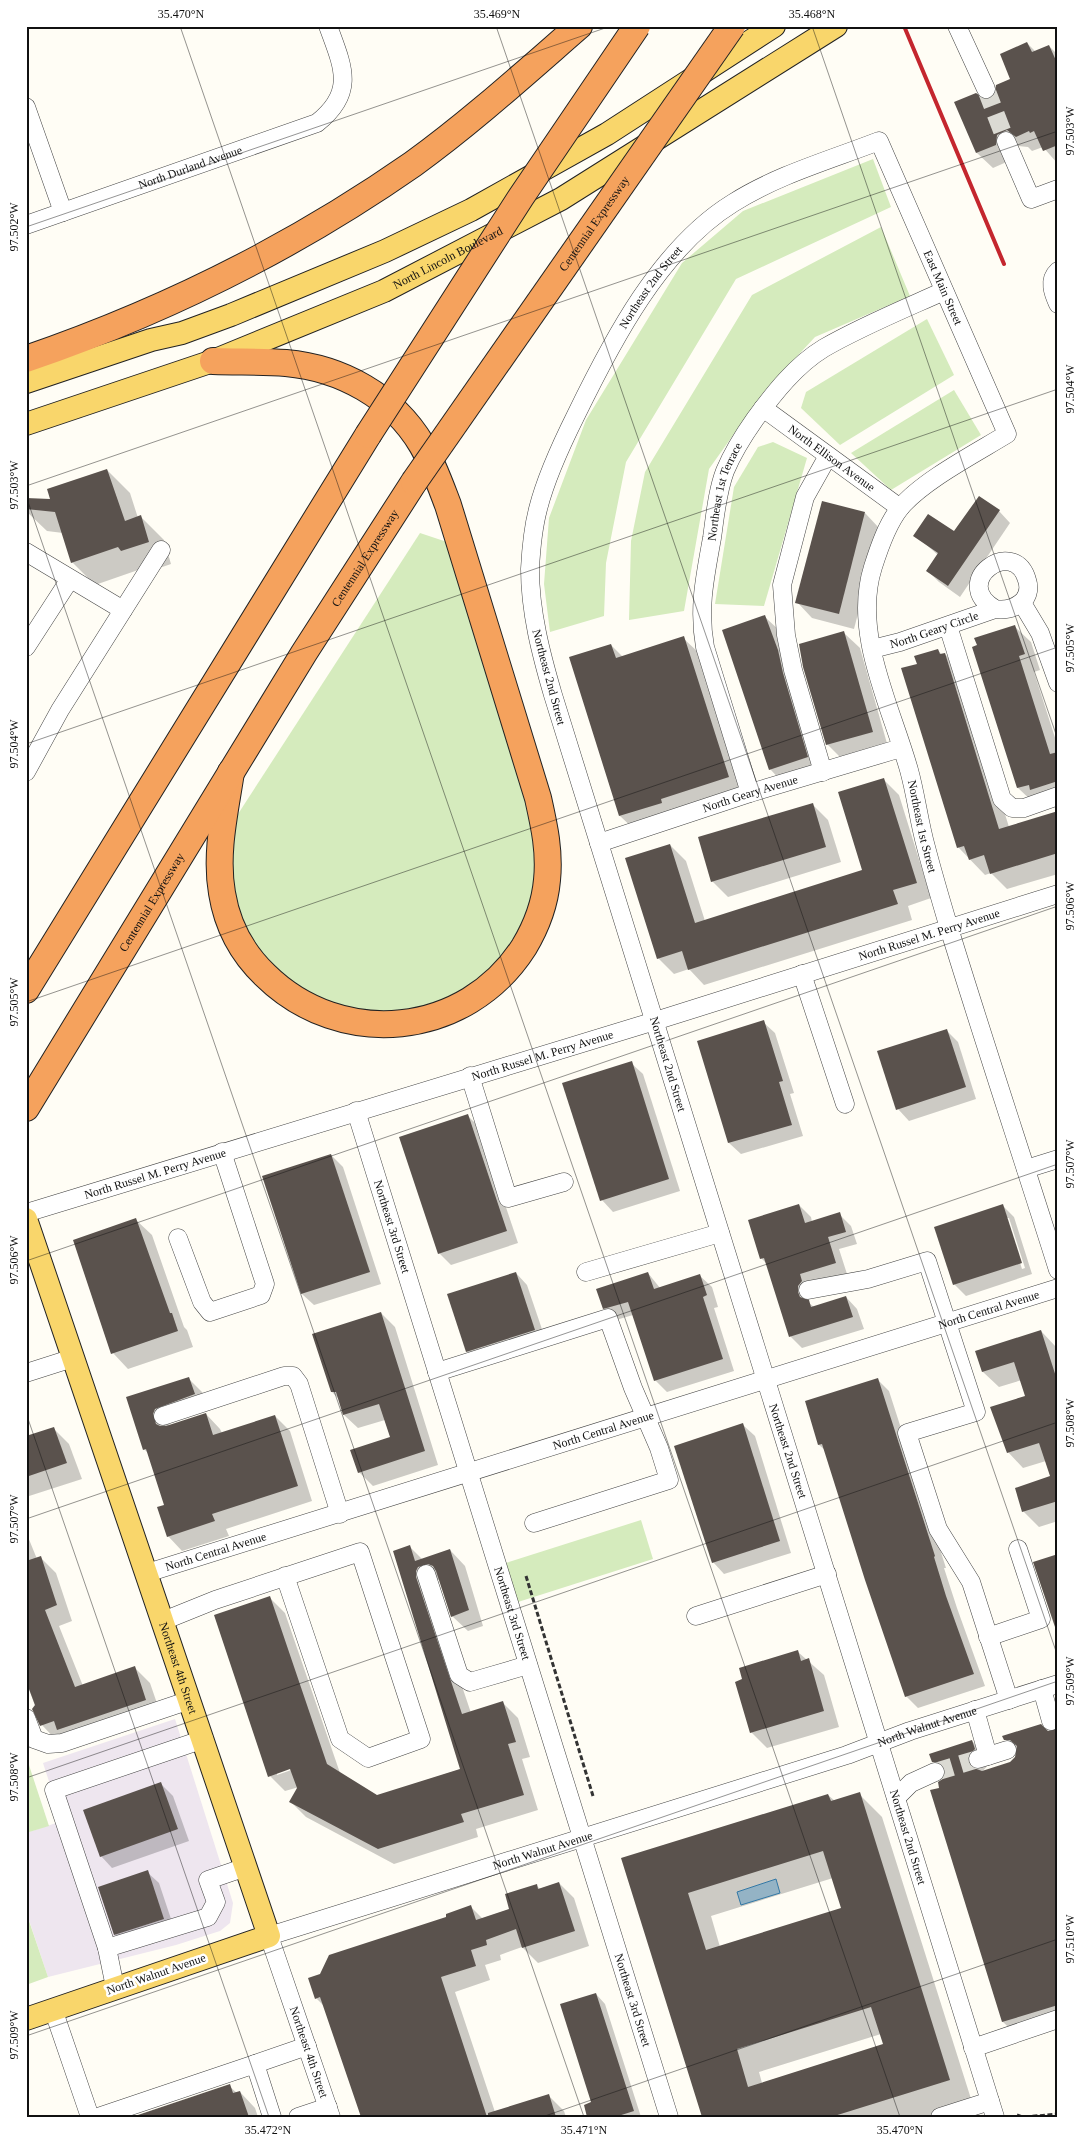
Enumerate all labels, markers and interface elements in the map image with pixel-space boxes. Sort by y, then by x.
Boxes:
text: 35.470°N [158,7,205,21]
text: 35.469°N [474,7,521,21]
text: 35.468°N [789,7,836,21]
text: 97.503°W [1063,106,1077,156]
street label: North Durland Avenue [136,143,244,192]
street label: Centennial Expressway [556,173,632,274]
text: 97.502°W [7,202,21,252]
street label: North Lincoln Boulevard [391,224,505,292]
street label: Northeast 2nd Street [616,243,686,331]
street label: East Main Street [921,248,966,328]
text: 97.504°W [1063,364,1077,414]
street label: North Ellison Avenue [786,422,878,494]
street label: Northeast 1st Terrace [705,440,745,542]
text: 97.503°W [7,460,21,510]
street label: Centennial Expressway [329,507,401,609]
street label: North Geary Circle [888,608,980,651]
text: 97.505°W [1063,623,1077,673]
street label: Northeast 2nd Street [529,628,569,727]
text: 97.504°W [7,719,21,769]
street label: North Geary Avenue [701,772,799,815]
street label: Northeast 1st Street [905,779,940,875]
street label: Centennial Expressway [116,850,187,954]
text: 97.506°W [1063,881,1077,931]
street label: North Russel M. Perry Avenue [857,906,1002,963]
text: 97.505°W [7,977,21,1027]
street label: Northeast 2nd Street [647,1015,689,1114]
street label: North Russel M. Perry Avenue [470,1027,615,1084]
text: 97.507°W [1063,1139,1077,1189]
street label: North Russel M. Perry Avenue [83,1145,228,1202]
street label: Northeast 3rd Street [371,1178,413,1275]
text: 97.506°W [7,1235,21,1285]
street label: North Central Avenue [936,1287,1041,1332]
text: 97.508°W [1063,1398,1077,1448]
street label: Northeast 2nd Street [766,1402,810,1501]
street label: North Central Avenue [551,1408,655,1453]
text: 97.507°W [7,1494,21,1544]
street label: North Central Avenue [163,1529,268,1574]
street label: Northeast 3rd Street [491,1565,534,1662]
street label: Northeast 4th Street [156,1620,200,1716]
text: 97.509°W [1063,1656,1077,1706]
street label: North Walnut Avenue [875,1703,978,1750]
text: 97.508°W [7,1752,21,1802]
street label: Northeast 2nd Street [887,1788,929,1887]
street label: North Walnut Avenue [491,1828,594,1873]
text: 97.510°W [1063,1914,1077,1964]
street label: North Walnut Avenue [105,1950,207,1998]
street label: Northeast 3rd Street [612,1952,654,2049]
street label: Northeast 4th Street [287,2004,331,2100]
text: 97.509°W [7,2010,21,2060]
text: 35.472°N [245,2123,292,2137]
text: 35.471°N [561,2123,608,2137]
text: 35.470°N [877,2123,924,2137]

